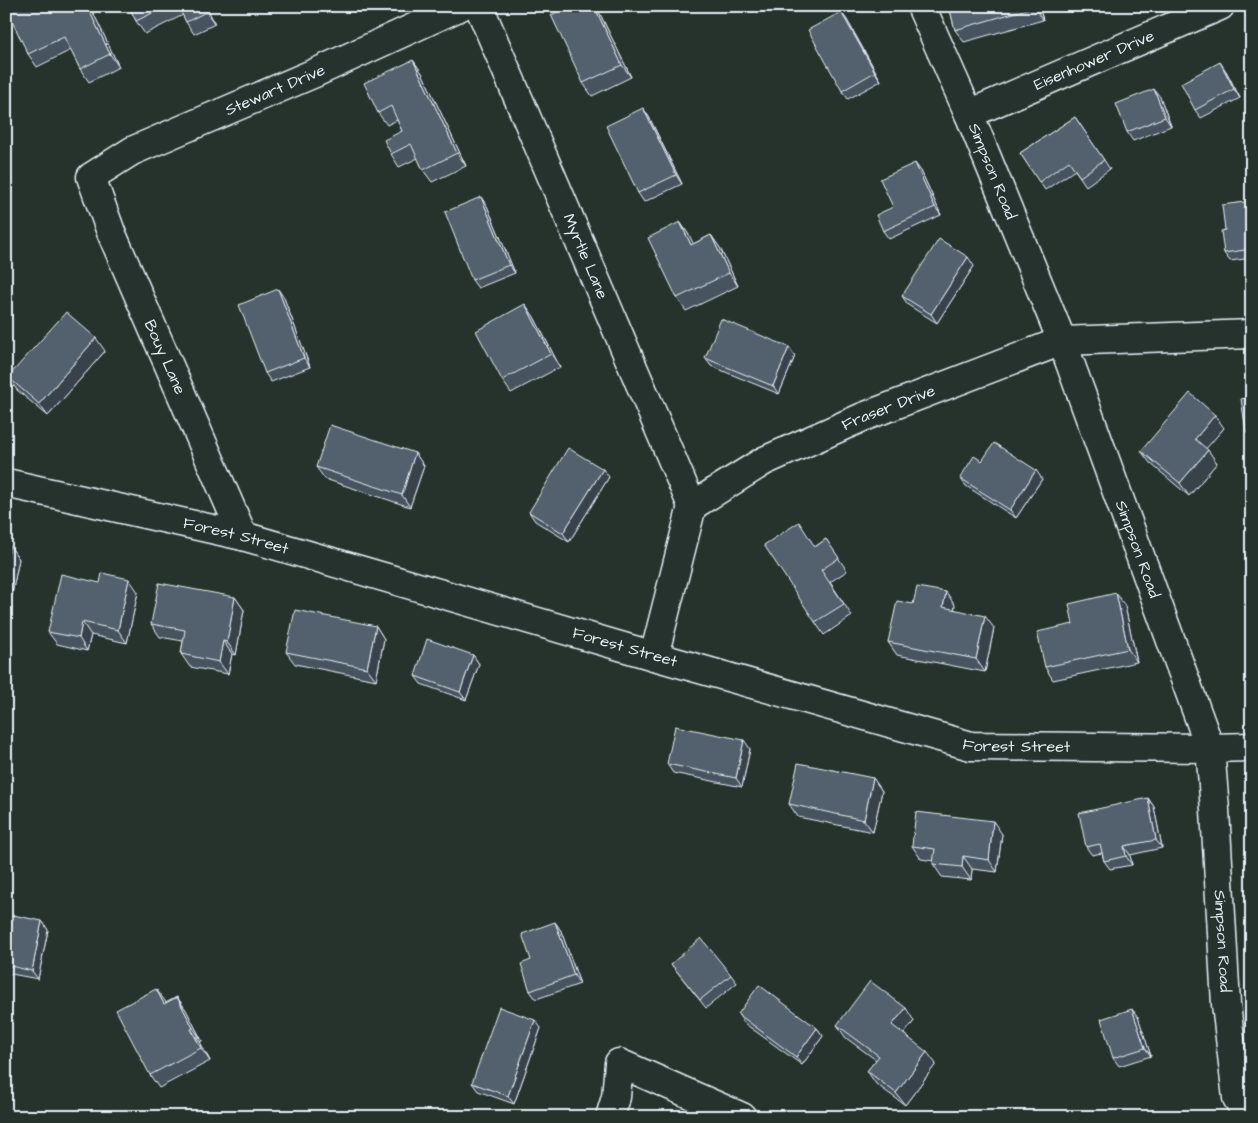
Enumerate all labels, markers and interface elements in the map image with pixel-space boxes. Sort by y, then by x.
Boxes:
street label: Eisenhower Drive [1030,25,1158,96]
street label: Stewart Drive [222,59,329,121]
street label: Simpson Road [963,120,1022,223]
street label: Myrtle Lane [558,210,614,303]
street label: Bouy Lane [138,316,191,399]
street label: Fraser Drive [838,379,939,436]
street label: Simpson Road [1110,497,1166,601]
street label: Forest Street [181,512,292,560]
street label: Forest Street [570,622,680,673]
street label: Forest Street [960,733,1071,758]
street label: Simpson Road [1209,889,1236,993]

